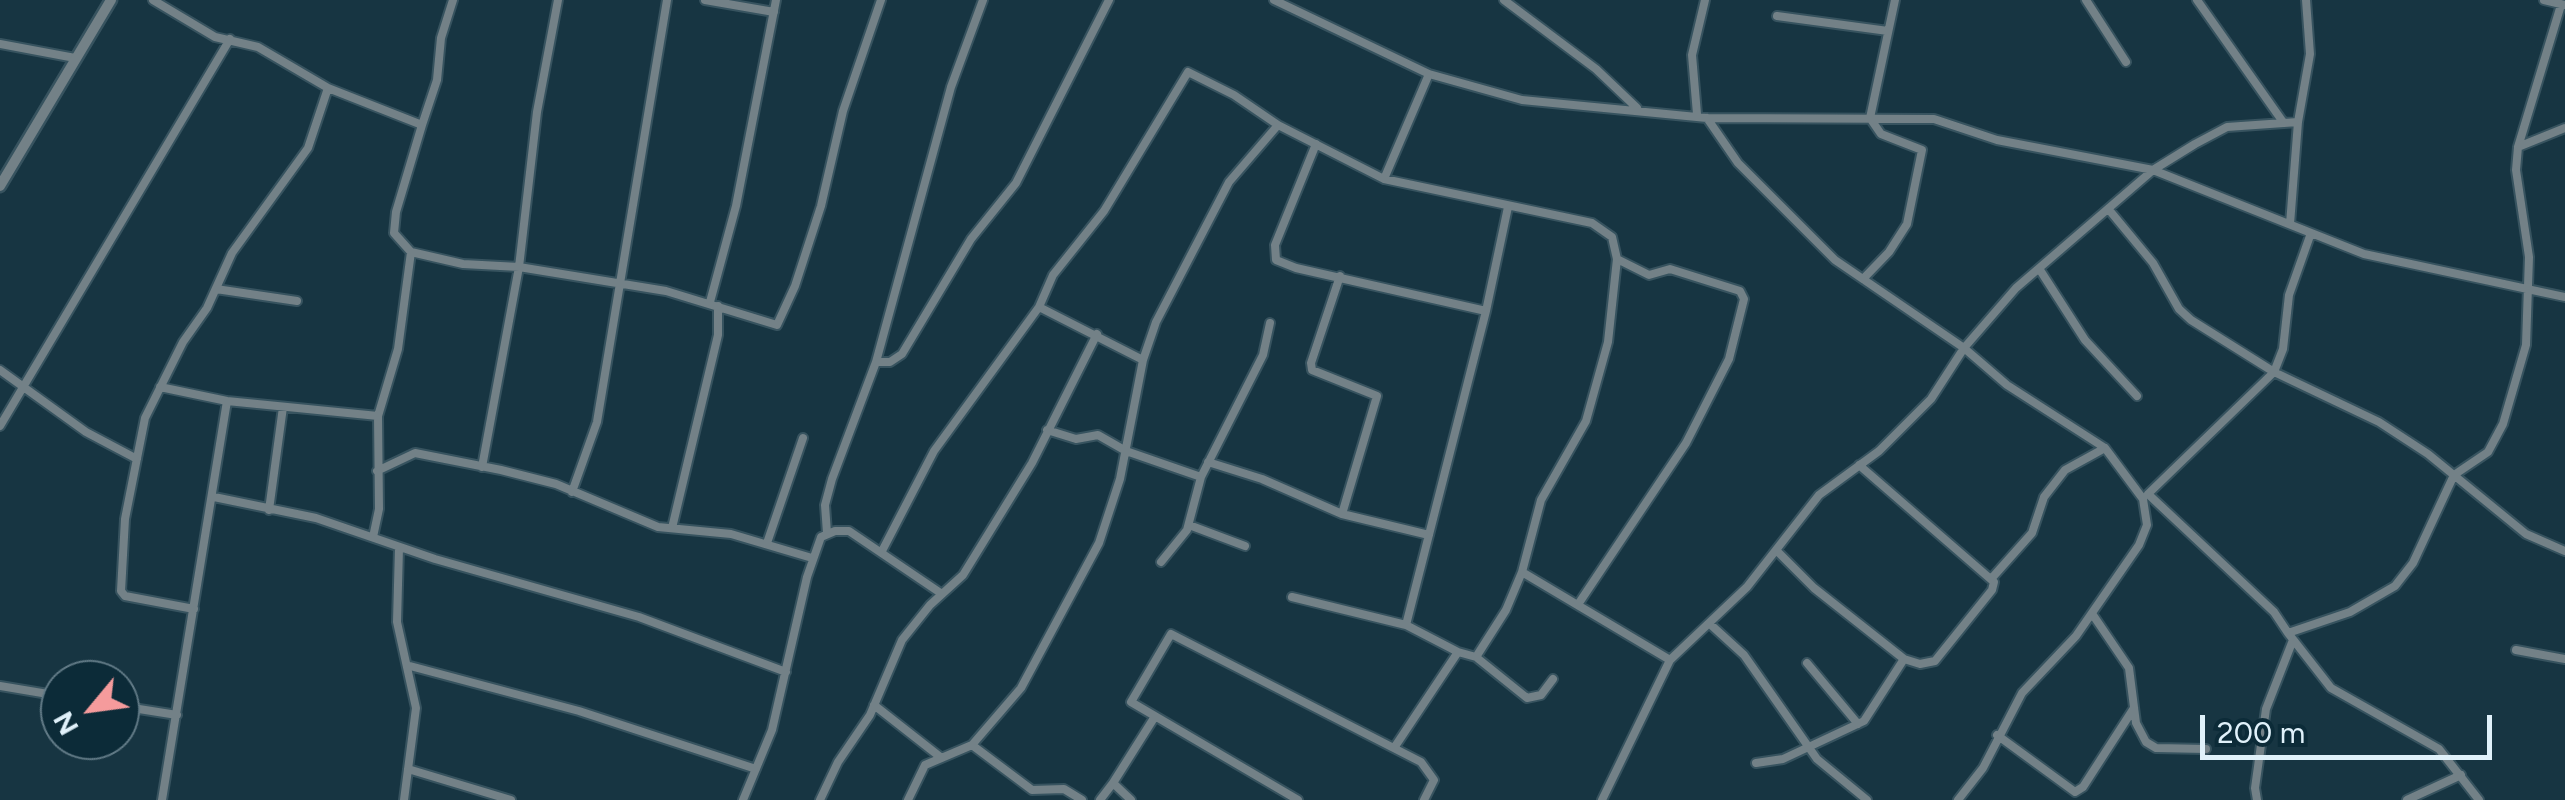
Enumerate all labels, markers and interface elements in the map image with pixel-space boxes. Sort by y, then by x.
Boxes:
north arrow [40,660,140,760]
scale bar [2205,695,2498,757]
text: N [45,706,86,741]
text: 200 m [2217,714,2305,751]

